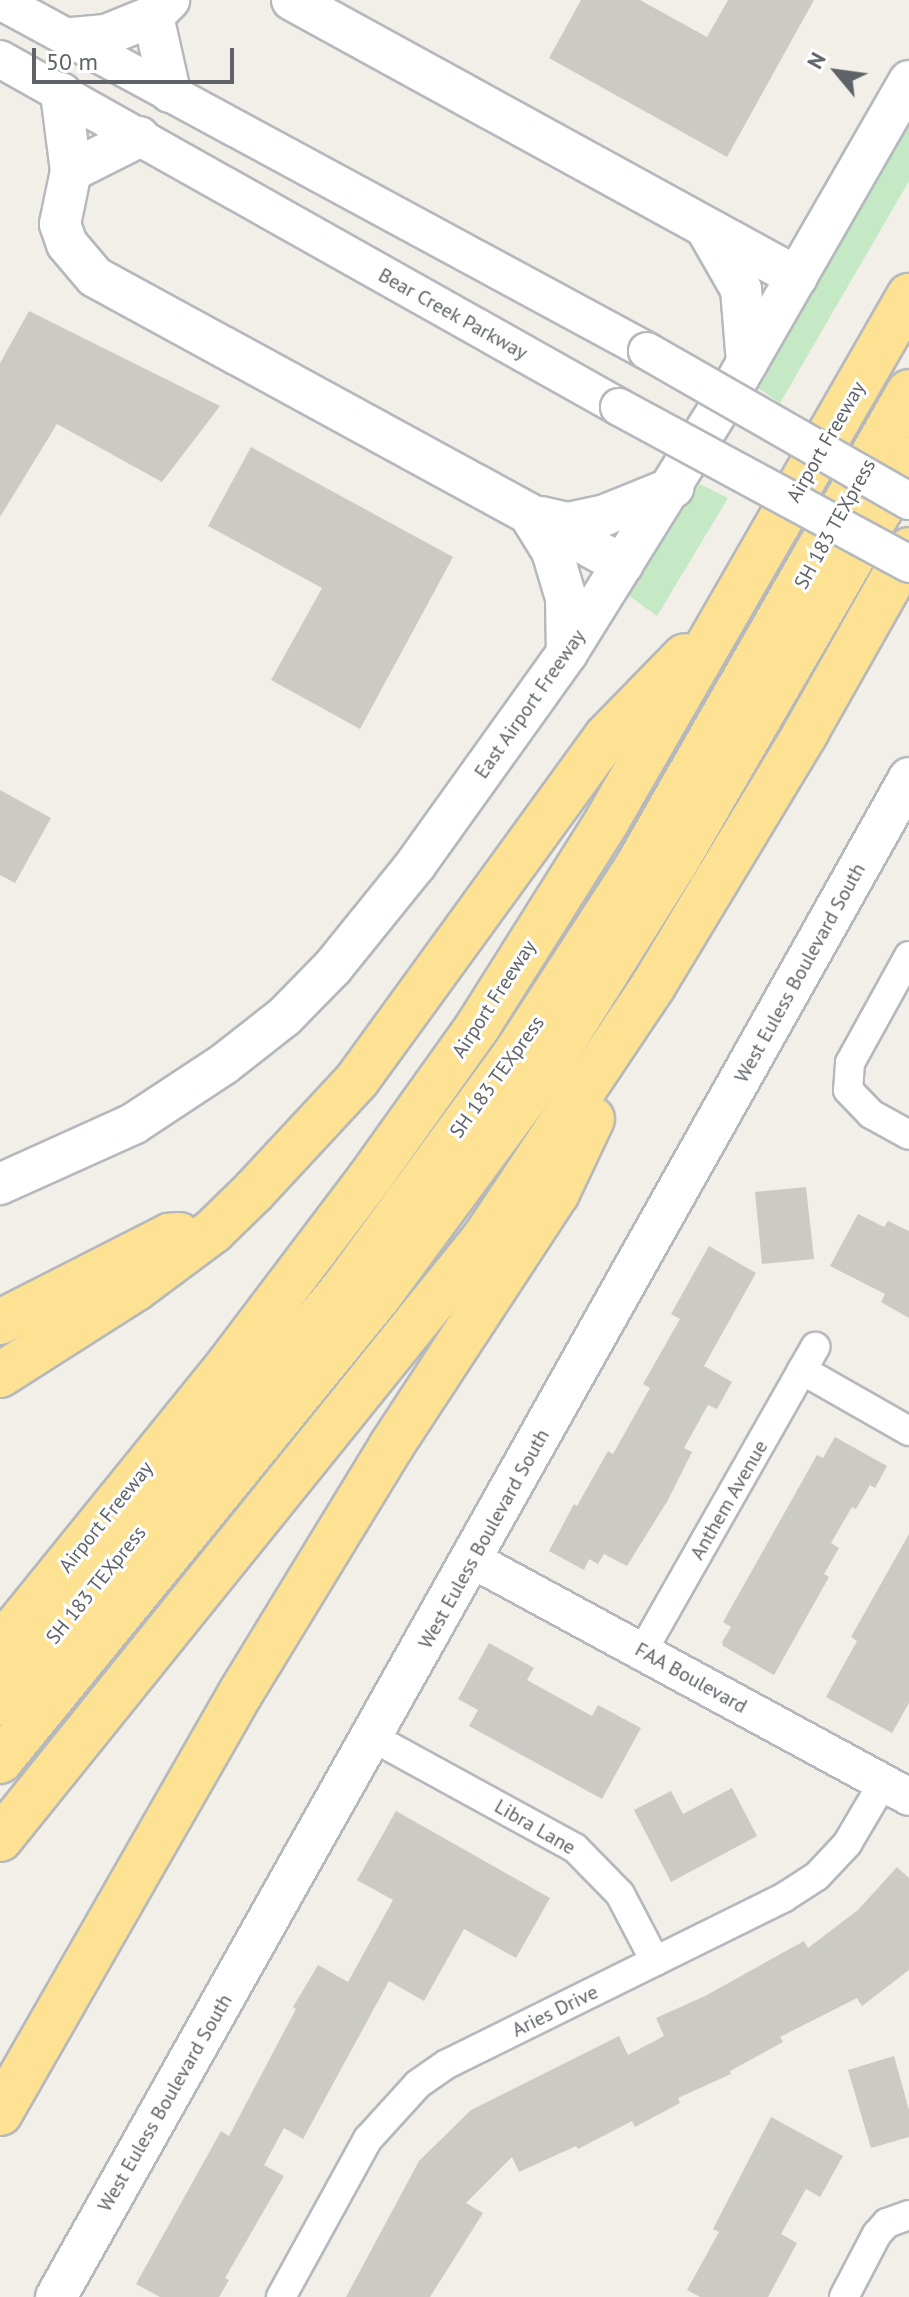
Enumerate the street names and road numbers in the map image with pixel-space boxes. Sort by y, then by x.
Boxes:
street label: Bear Creek Parkway [374,263,532,365]
street label: Airport Freeway [782,377,870,507]
street label: SH 183 TEXpress [789,454,881,594]
street label: East Airport Freeway [469,625,591,783]
street label: West Euless Boulevard South [730,859,870,1087]
street label: Airport Freeway [447,935,541,1063]
street label: SH 183 TEXpress [444,1011,550,1143]
street label: West Euless Boulevard South [414,1425,554,1653]
street label: Anthem Avenue [685,1436,773,1564]
street label: Airport Freeway [54,1457,158,1577]
street label: SH 183 TEXpress [41,1521,151,1649]
street label: FAA Boulevard [631,1637,751,1719]
street label: Libra Lane [490,1794,580,1860]
street label: Aries Drive [508,1980,602,2042]
street label: West Euless Boulevard South [93,1990,237,2216]

